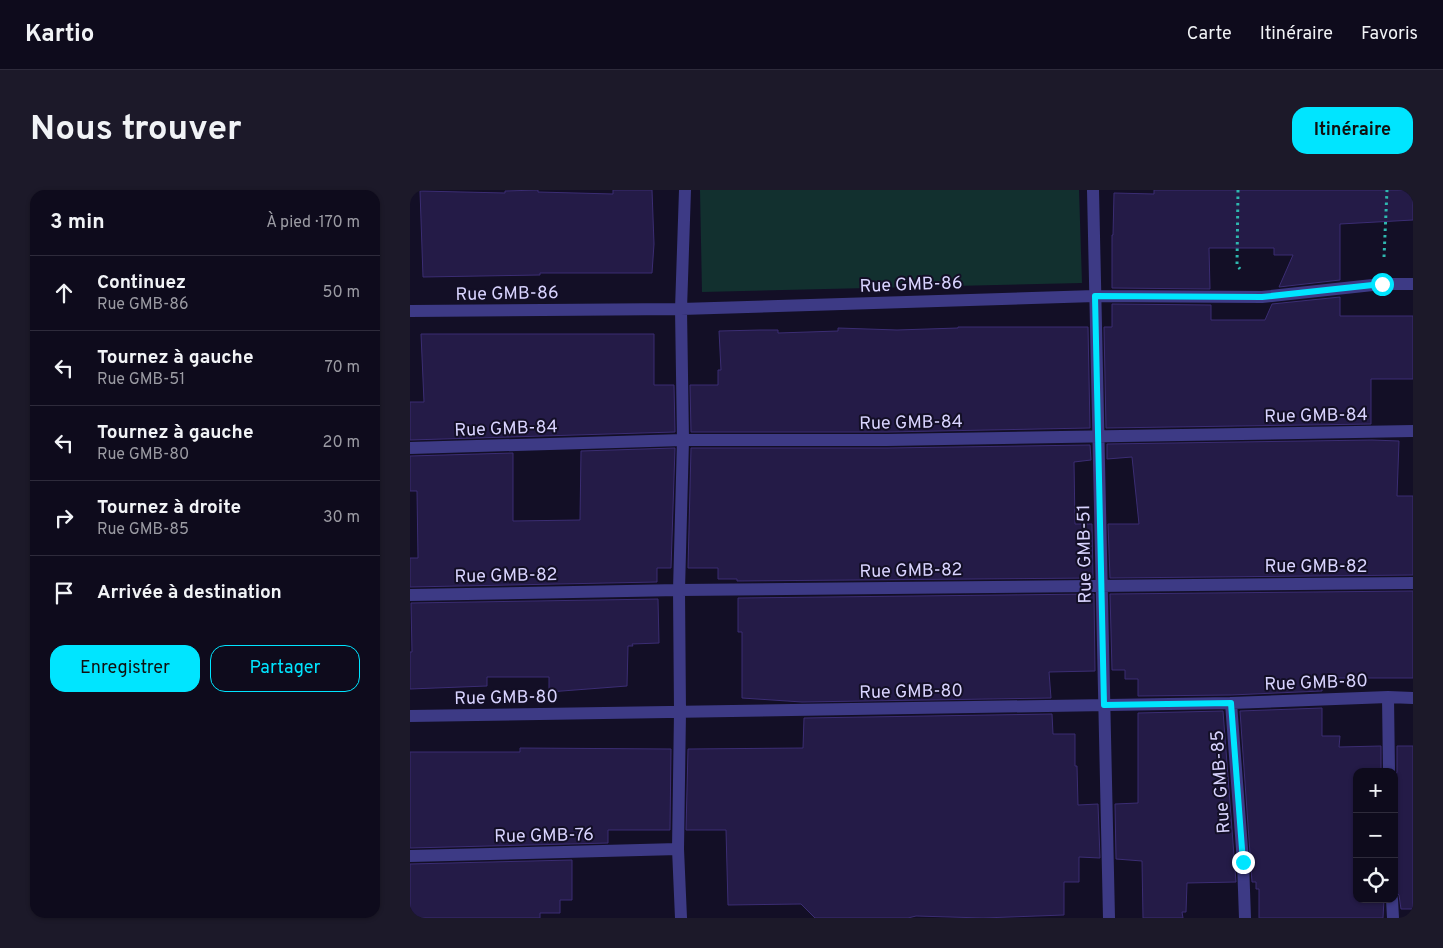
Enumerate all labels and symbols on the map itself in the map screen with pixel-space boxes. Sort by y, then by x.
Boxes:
street label: Rue GMB-86 [859,272,963,299]
route start [1371,273,1394,296]
street label: Rue GMB-86 [455,282,559,307]
street label: Rue GMB-84 [1264,404,1368,429]
street label: Rue GMB-84 [859,411,963,436]
street label: Rue GMB-84 [454,416,558,443]
street label: Rue GMB-51 [1073,504,1098,604]
street label: Rue GMB-82 [1265,556,1368,579]
street label: Rue GMB-82 [859,559,963,584]
street label: Rue GMB-82 [454,564,558,589]
street label: Rue GMB-80 [1264,670,1368,697]
street label: Rue GMB-80 [859,680,963,705]
street label: Rue GMB-80 [454,686,558,711]
street label: Rue GMB-85 [1206,729,1237,834]
street label: Rue GMB-76 [494,824,594,849]
route end [1232,851,1255,874]

